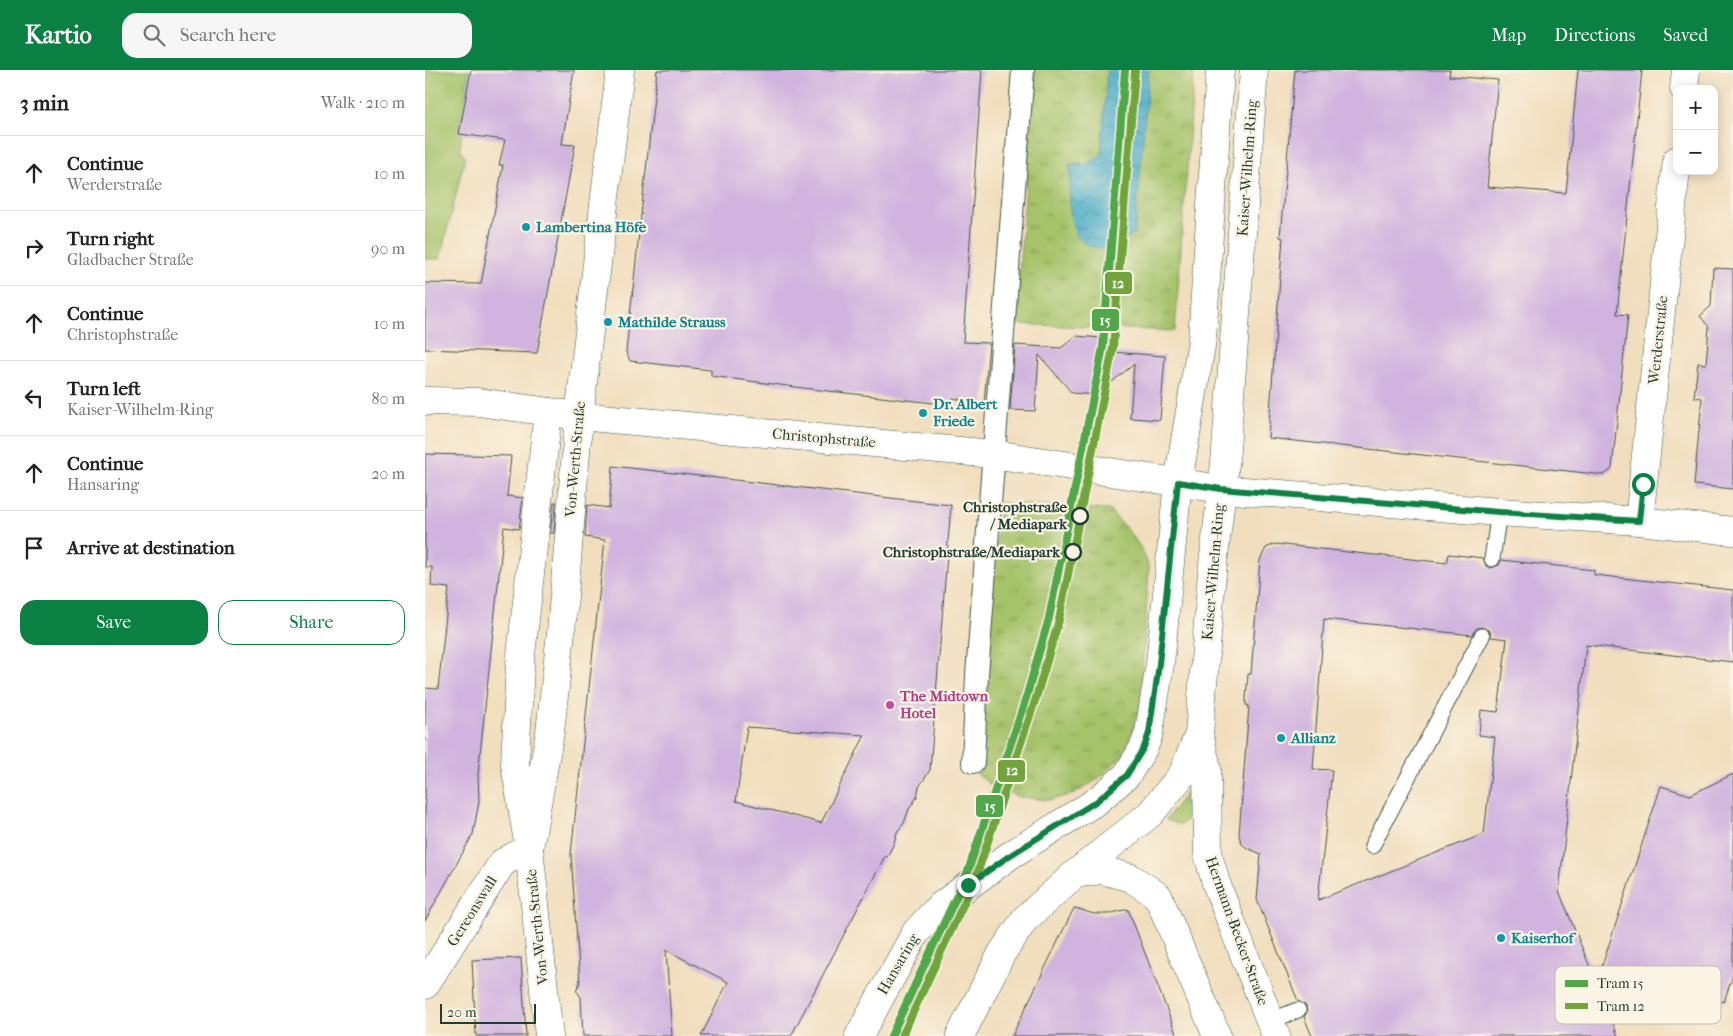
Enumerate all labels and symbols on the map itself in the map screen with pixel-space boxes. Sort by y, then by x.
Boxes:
street label: Kaiser-Wilhelm-Ring [1233,98,1261,237]
place label: Lambertina Höfe [536,218,647,236]
marker: Lambertina Höfe [520,221,532,233]
line badge: 12 [1104,271,1133,295]
text: 12 [1112,275,1124,292]
street label: Werderstraße [1644,294,1672,386]
line badge: 15 [1091,308,1120,332]
text: 15 [1100,312,1111,329]
place label: Mathilde Strauss [617,313,726,331]
marker: Mathilde Strauss [602,316,614,328]
place label: Dr. Albert Friede [932,395,998,430]
street label: Von-Werth-Straße [561,400,589,519]
marker: Dr. Albert Friede [917,407,929,419]
street label: Christophstraße [771,424,877,452]
route start [1632,473,1655,496]
place label: Christophstraße / Mediapark [963,498,1068,533]
street label: Kaiser-Wilhelm-Ring [1198,502,1228,641]
marker: Christophstraße / Mediapark [1071,507,1089,525]
place label: Christophstraße/Mediapark [883,543,1061,561]
marker: Christophstraße/Mediapark [1064,543,1082,561]
place label: The Midtown Hotel [899,687,988,722]
marker: The Midtown Hotel [884,699,896,711]
place label: Allianz [1290,729,1336,747]
marker: Allianz [1275,732,1287,744]
line badge: 12 [997,759,1026,783]
text: 12 [1006,762,1018,779]
line badge: 15 [975,794,1004,818]
text: 15 [985,798,996,815]
street label: Hermann-Becker-Straße [1202,854,1273,1008]
street label: Von-Werth-Straße [522,868,552,987]
street label: Gereonswall [443,872,501,950]
route end [957,874,980,897]
street label: Hansaring [873,929,923,998]
place label: Kaiserhof [1511,929,1578,947]
marker: Kaiserhof [1495,932,1507,944]
legend [1555,966,1721,1024]
text: Tram 15 [1597,975,1644,992]
text: Tram 12 [1597,998,1645,1015]
scale bar [440,1001,536,1024]

